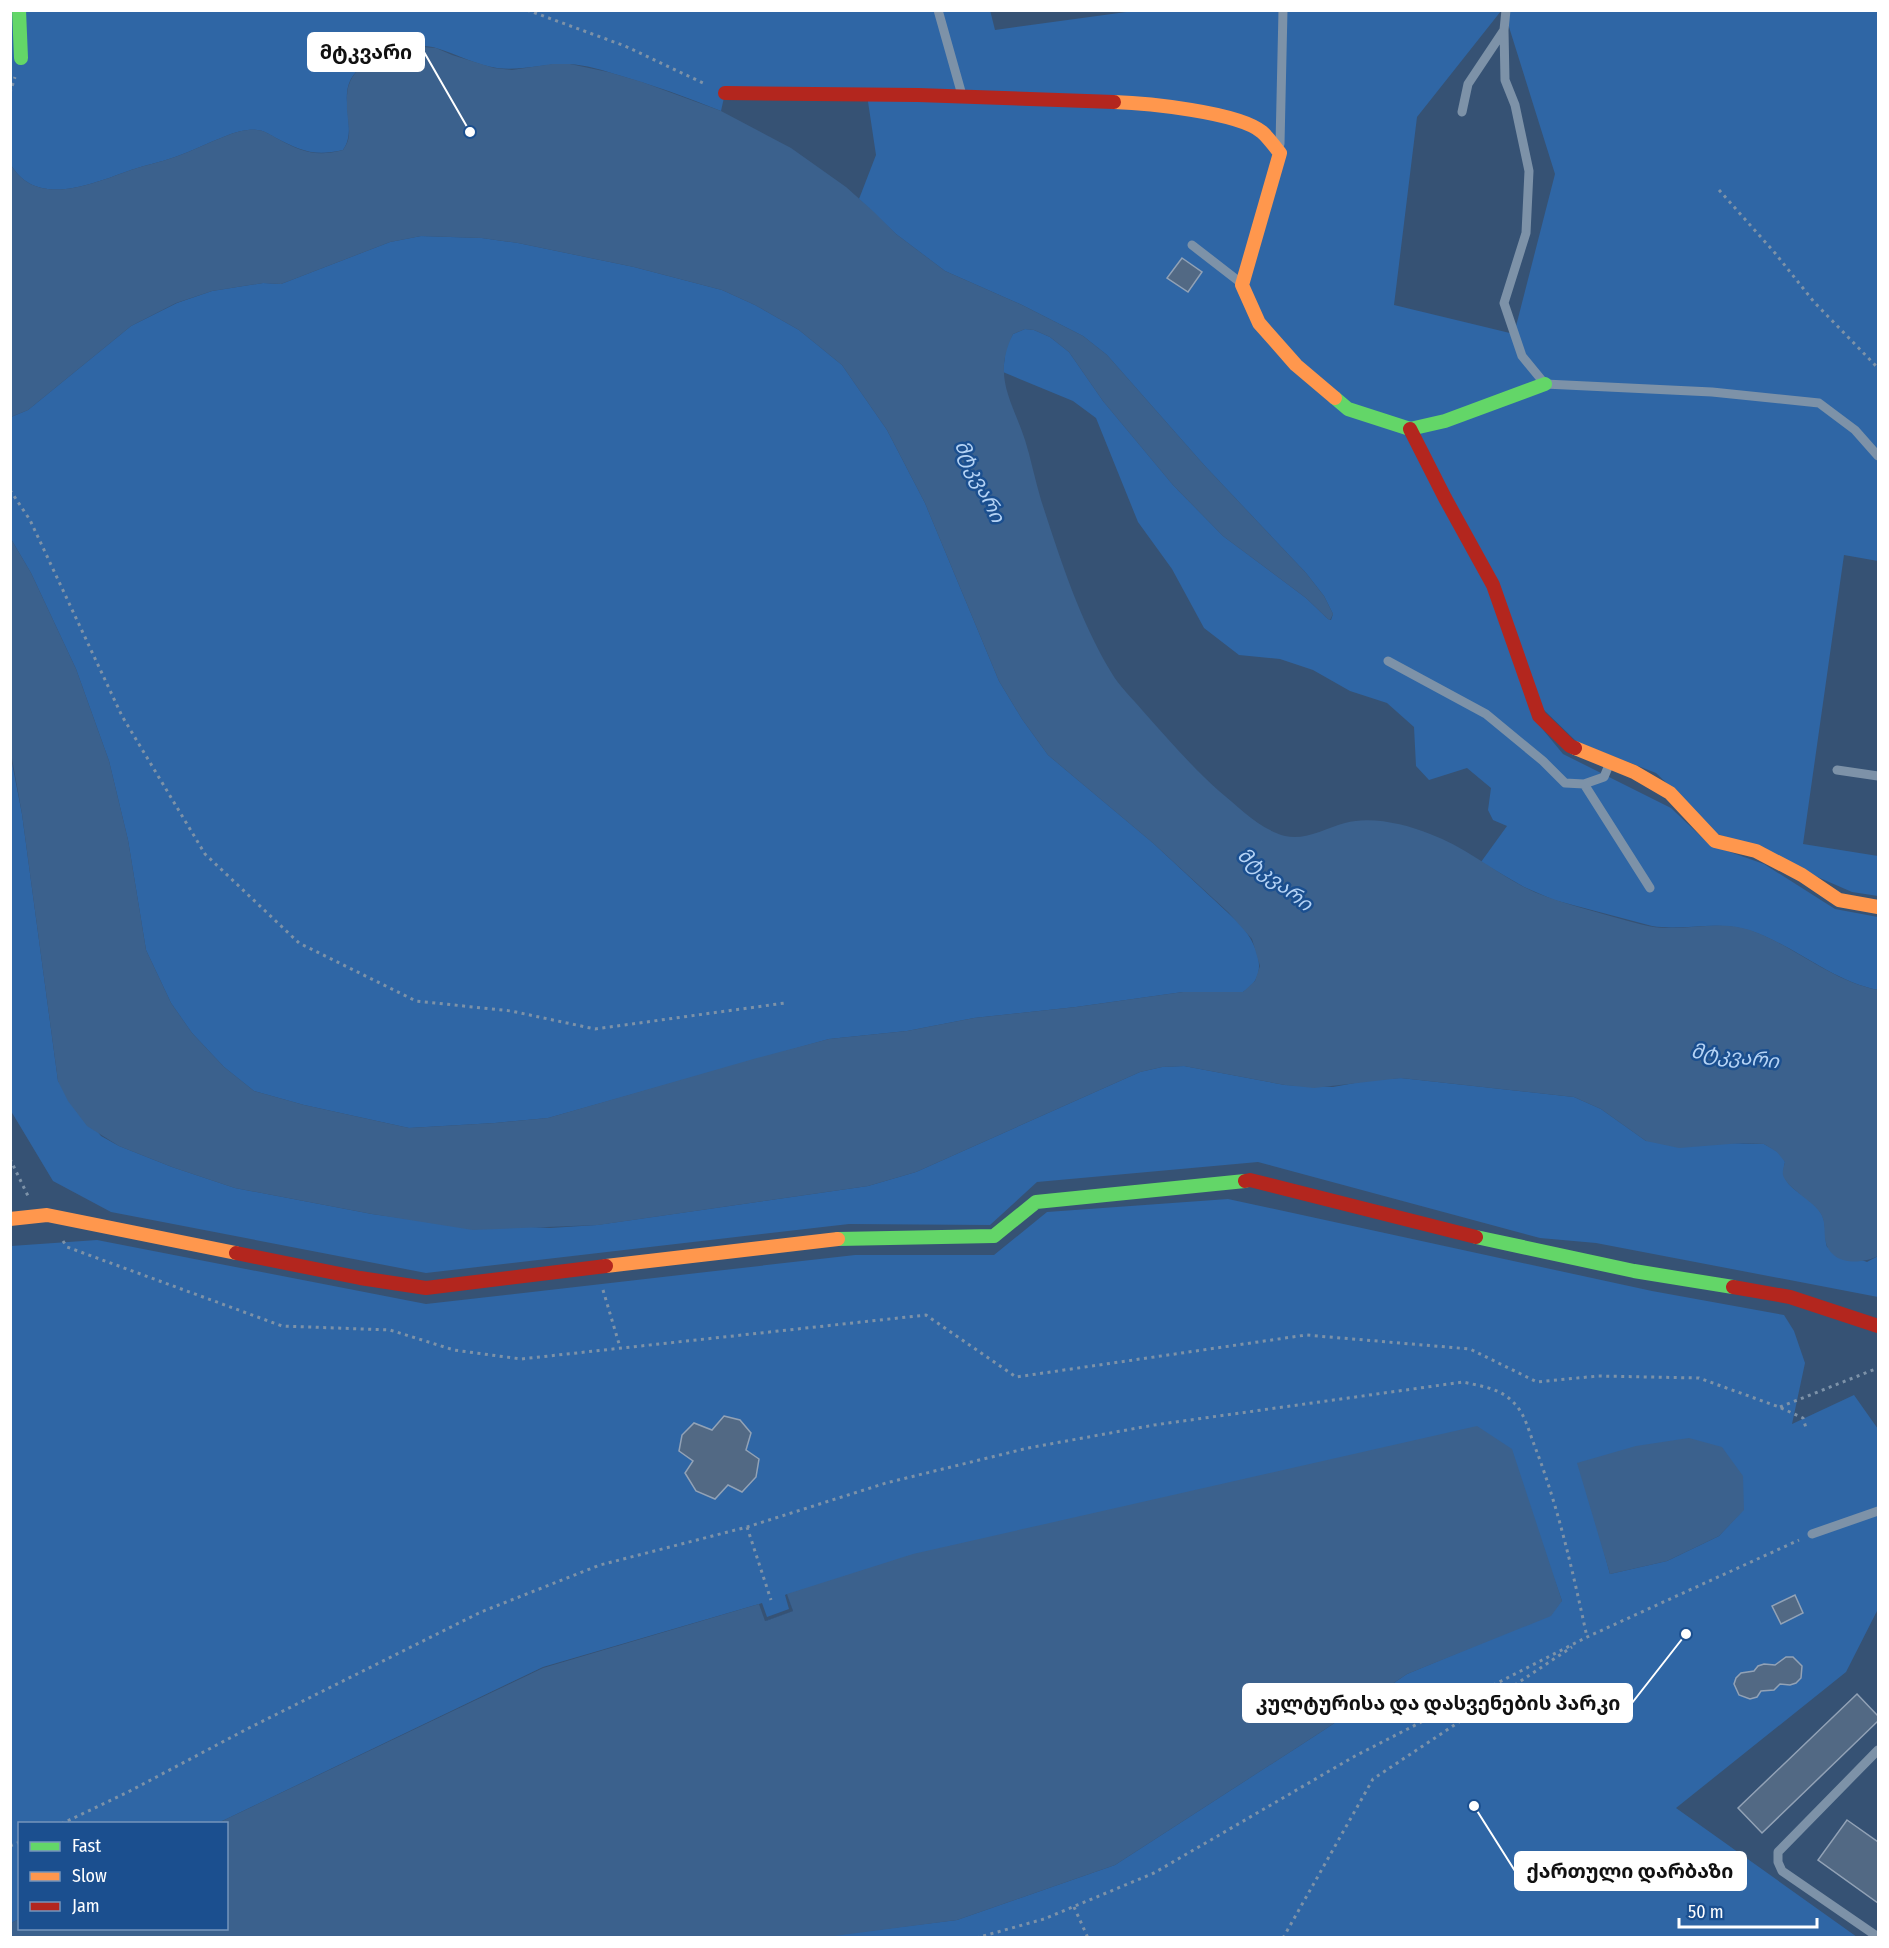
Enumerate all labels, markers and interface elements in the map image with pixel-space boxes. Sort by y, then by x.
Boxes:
callout: მტკვარი [308,33,424,71]
text: მტკვარი [320,40,412,64]
water label: მტკვარი [950,436,1011,527]
water label: მტკვარი [1233,842,1318,917]
water label: მტკვარი [1690,1039,1782,1073]
callout: კულტურისა და დასვენების პარკი [1243,1684,1632,1722]
text: კულტურისა და დასვენების პარკი [1256,1691,1620,1716]
legend [18,1822,228,1930]
text: Fast [72,1835,101,1857]
callout: ქართული დარბაზი [1515,1852,1746,1890]
text: ქართული დარბაზი [1527,1859,1733,1884]
text: Slow [72,1865,107,1887]
scale bar [1679,1891,1817,1929]
text: Jam [72,1895,100,1917]
text: 50 m [1688,1901,1724,1923]

